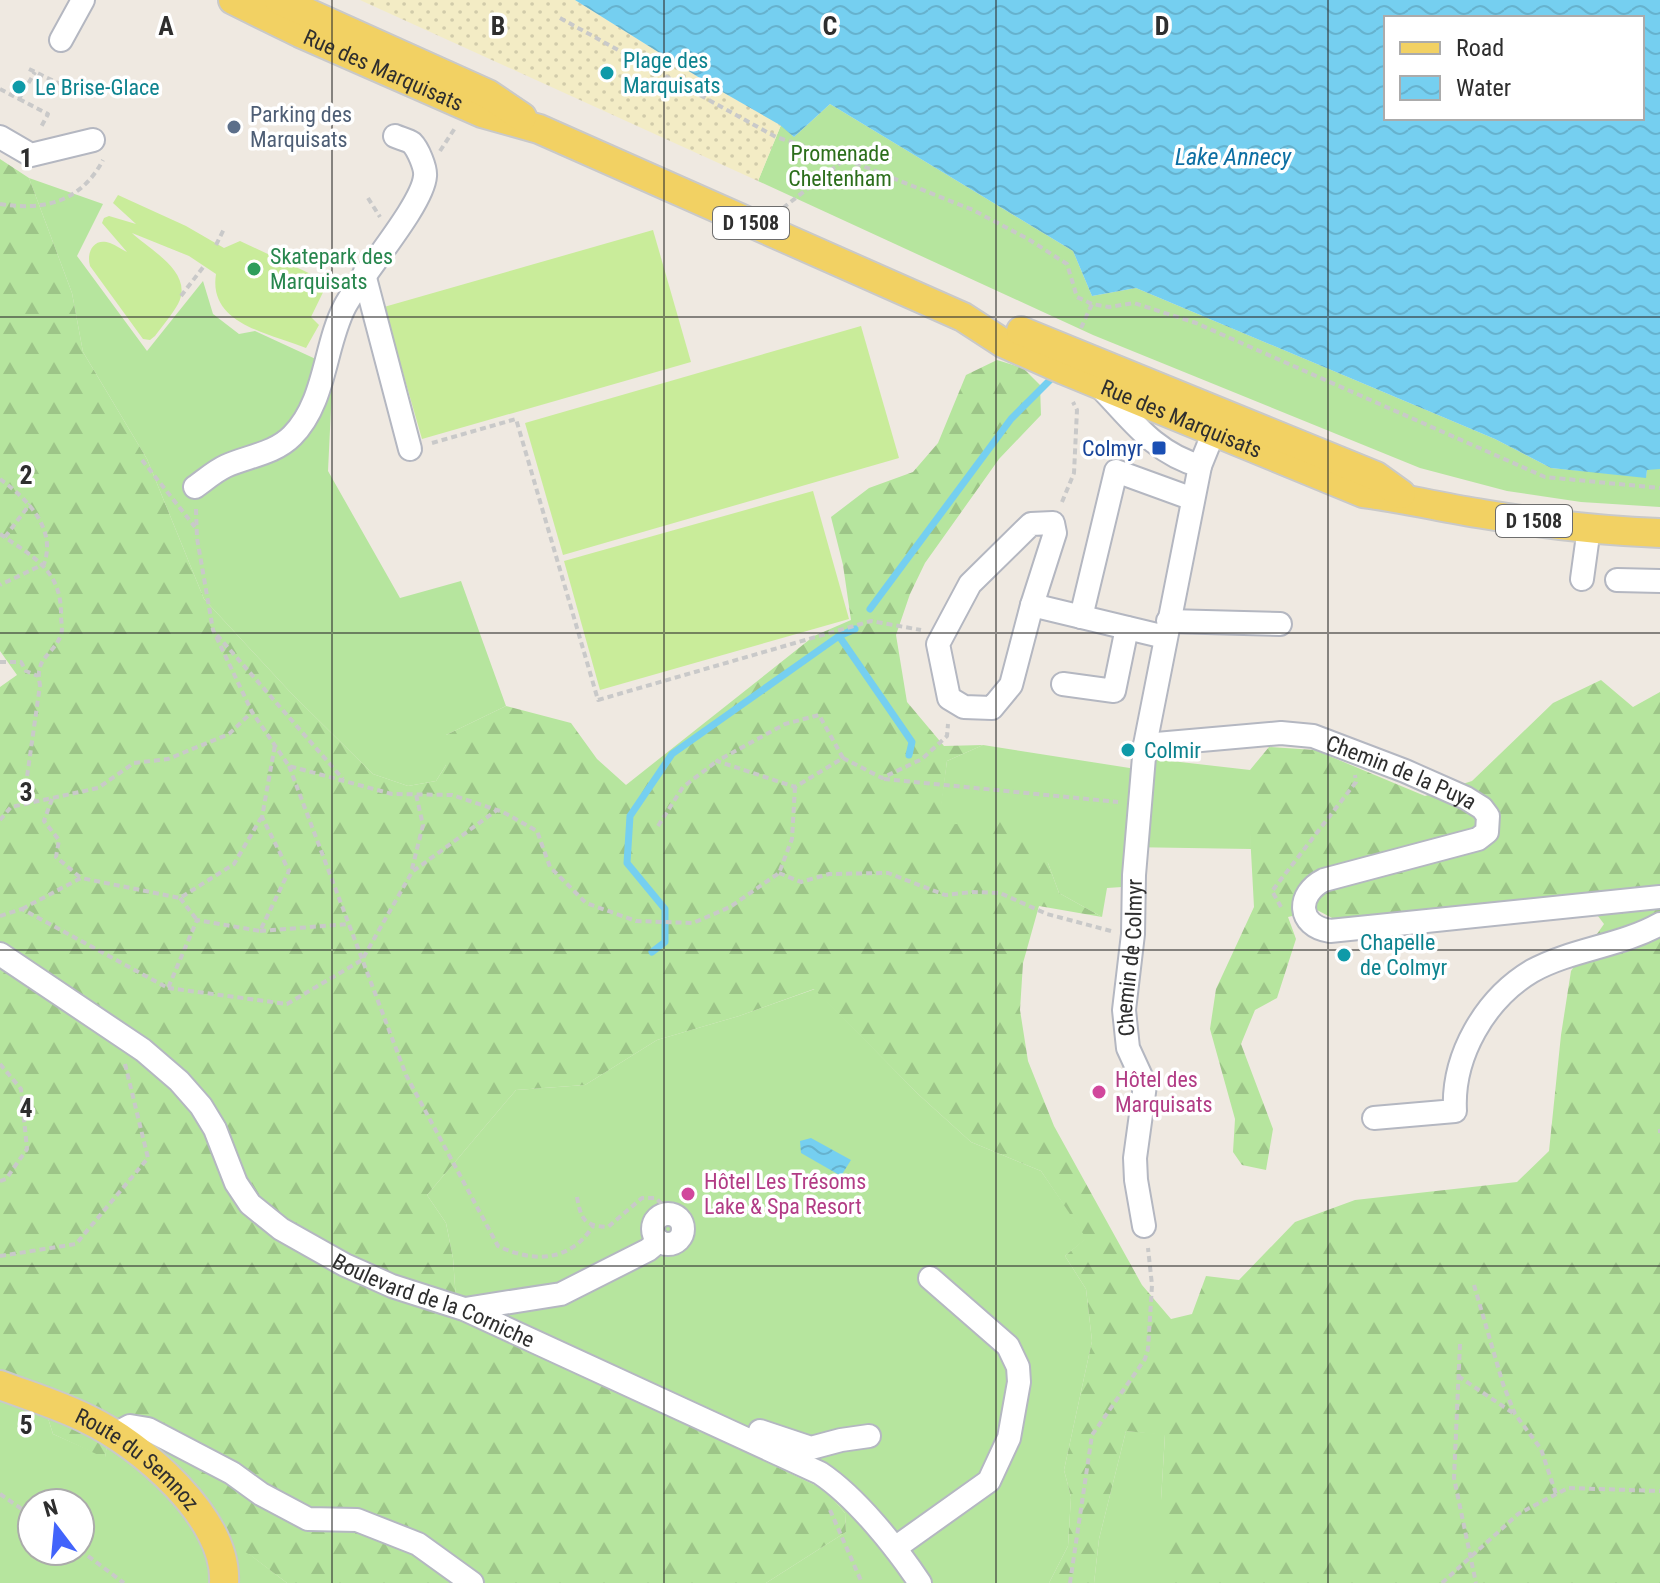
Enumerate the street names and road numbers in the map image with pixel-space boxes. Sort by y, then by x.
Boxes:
street label: Rue des Marquisats [300,24,467,116]
road number: D 1508 [713,207,789,239]
street label: Rue des Marquisats [1097,374,1266,463]
road number: D 1508 [1496,505,1572,537]
street label: Chemin de la Puya [1323,730,1481,814]
street label: Chemin de Colmyr [1111,878,1146,1038]
street label: Boulevard de la Corniche [328,1248,538,1352]
street label: Route du Semnoz [72,1403,205,1515]

